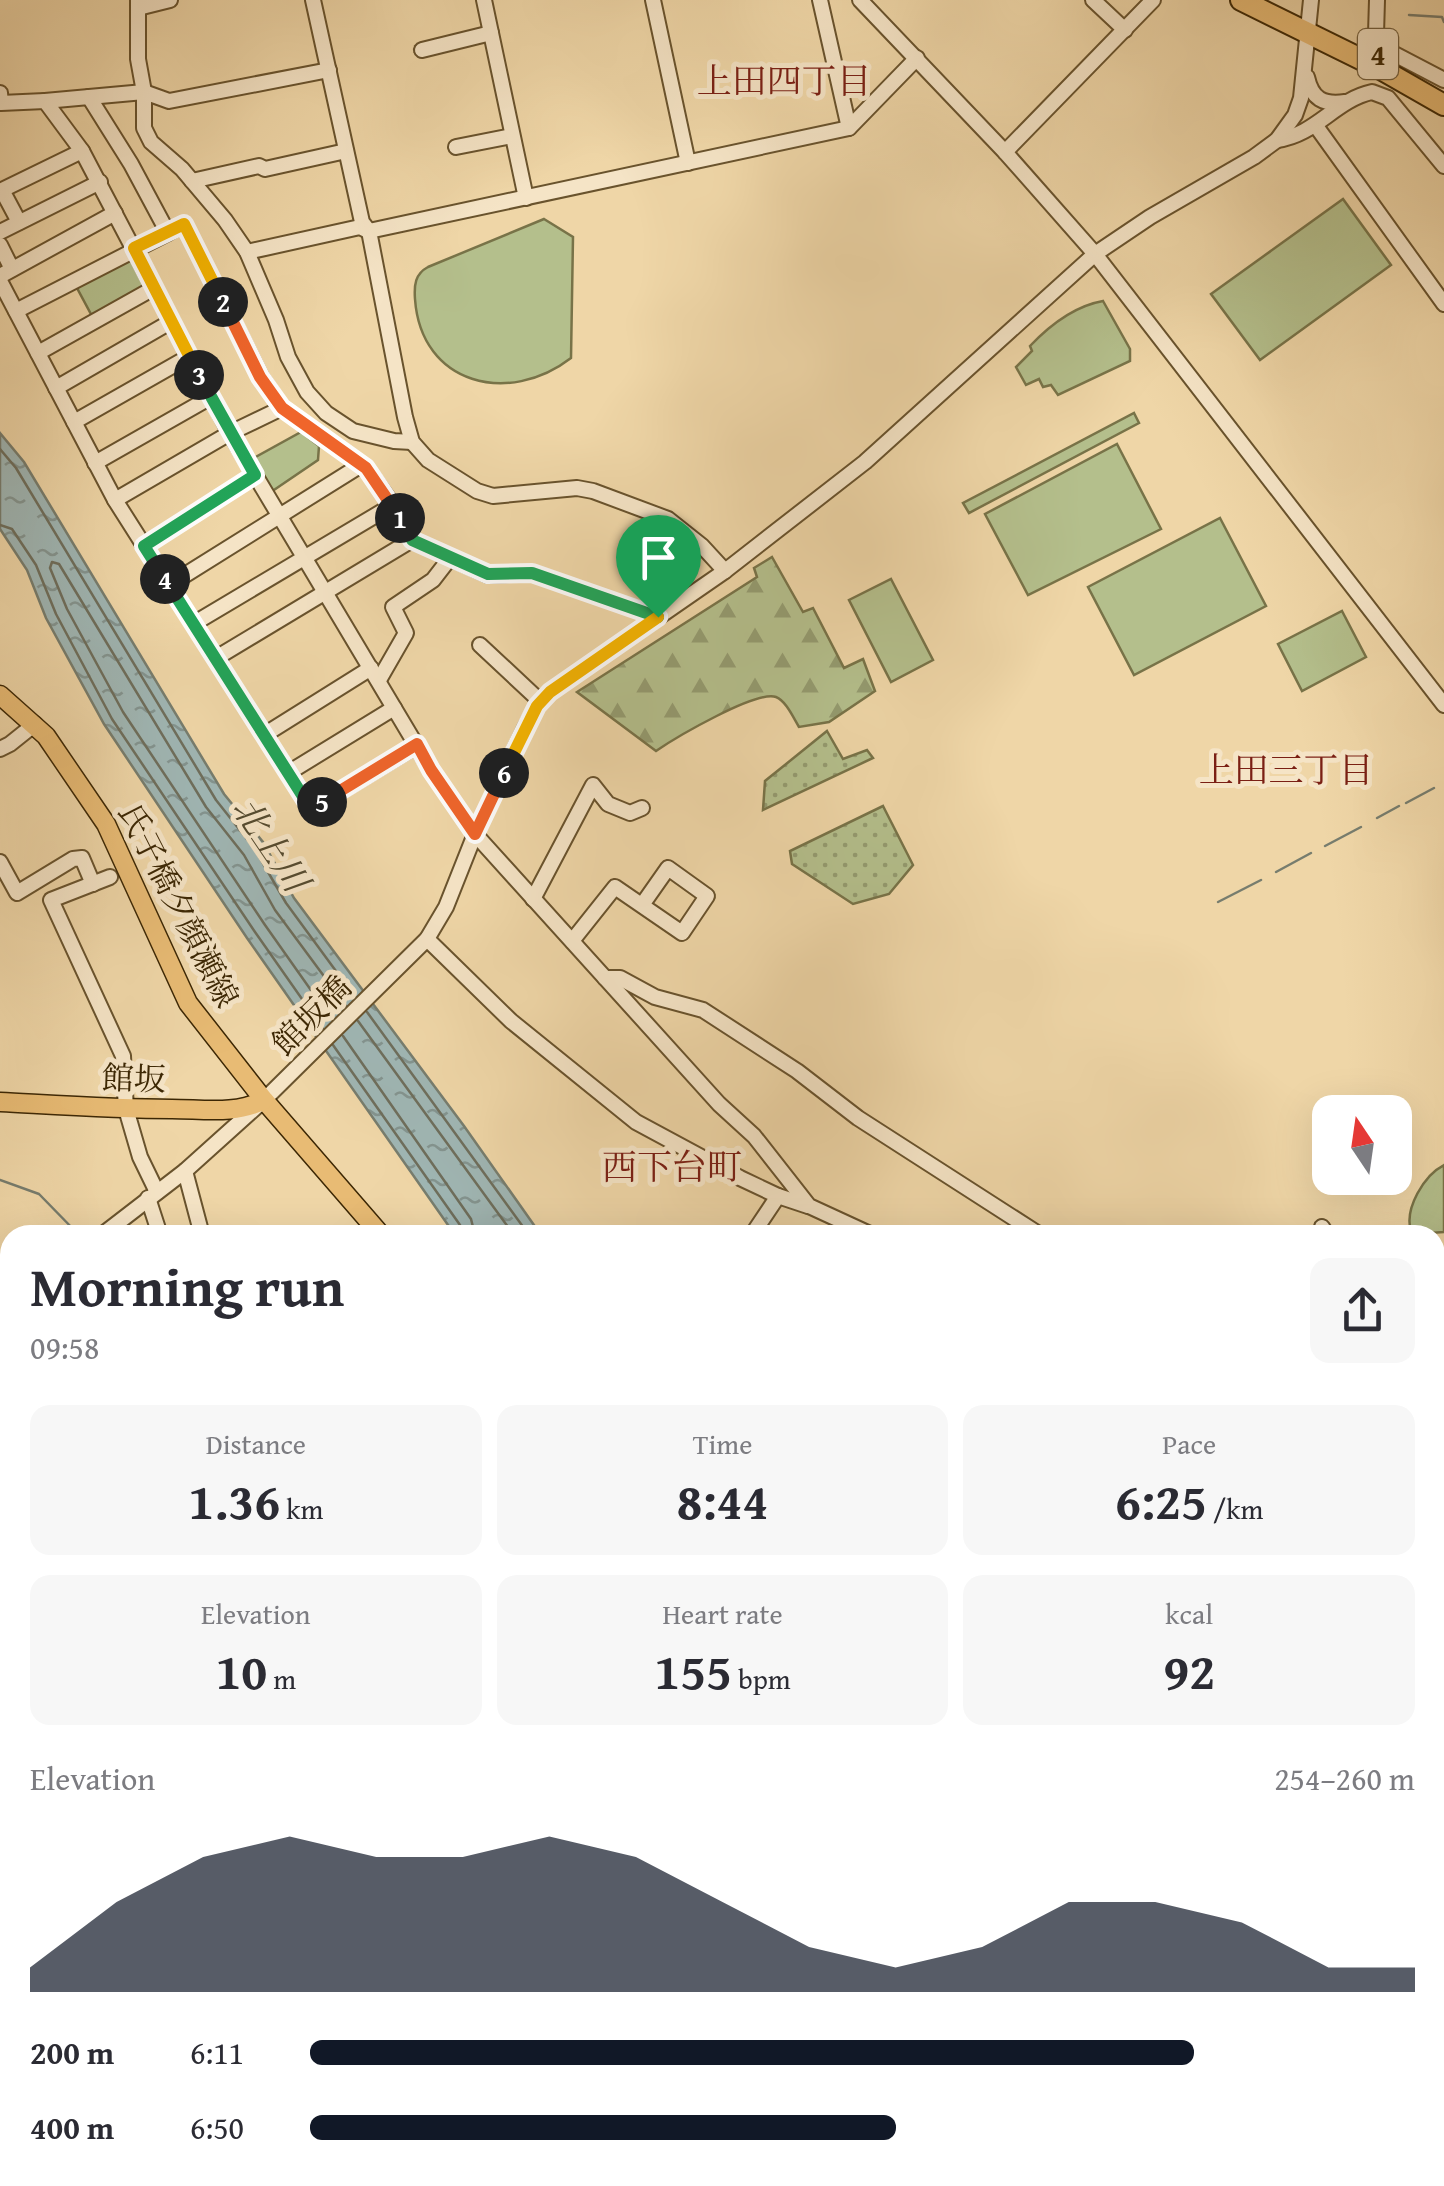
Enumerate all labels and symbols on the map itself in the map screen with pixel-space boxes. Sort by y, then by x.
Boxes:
road number: 4 [1358,29,1398,79]
district label: 上田四丁目 [696,55,872,106]
pin: 2 [198,277,248,327]
pin: 3 [174,350,224,400]
pin: 1 [375,493,425,543]
pin [616,515,701,618]
pin: 4 [140,554,190,604]
district label: 上田三丁目 [1198,744,1374,795]
pin: 6 [479,748,529,798]
pin: 5 [297,777,347,827]
water label: 北上川 [220,786,324,905]
street label: 氏子橋夕顔瀬線 [107,795,251,1015]
street label: 館坂橋 [260,964,362,1066]
street label: 館坂 [101,1053,167,1103]
north arrow [1312,1095,1412,1195]
district label: 西下台町 [602,1141,742,1192]

